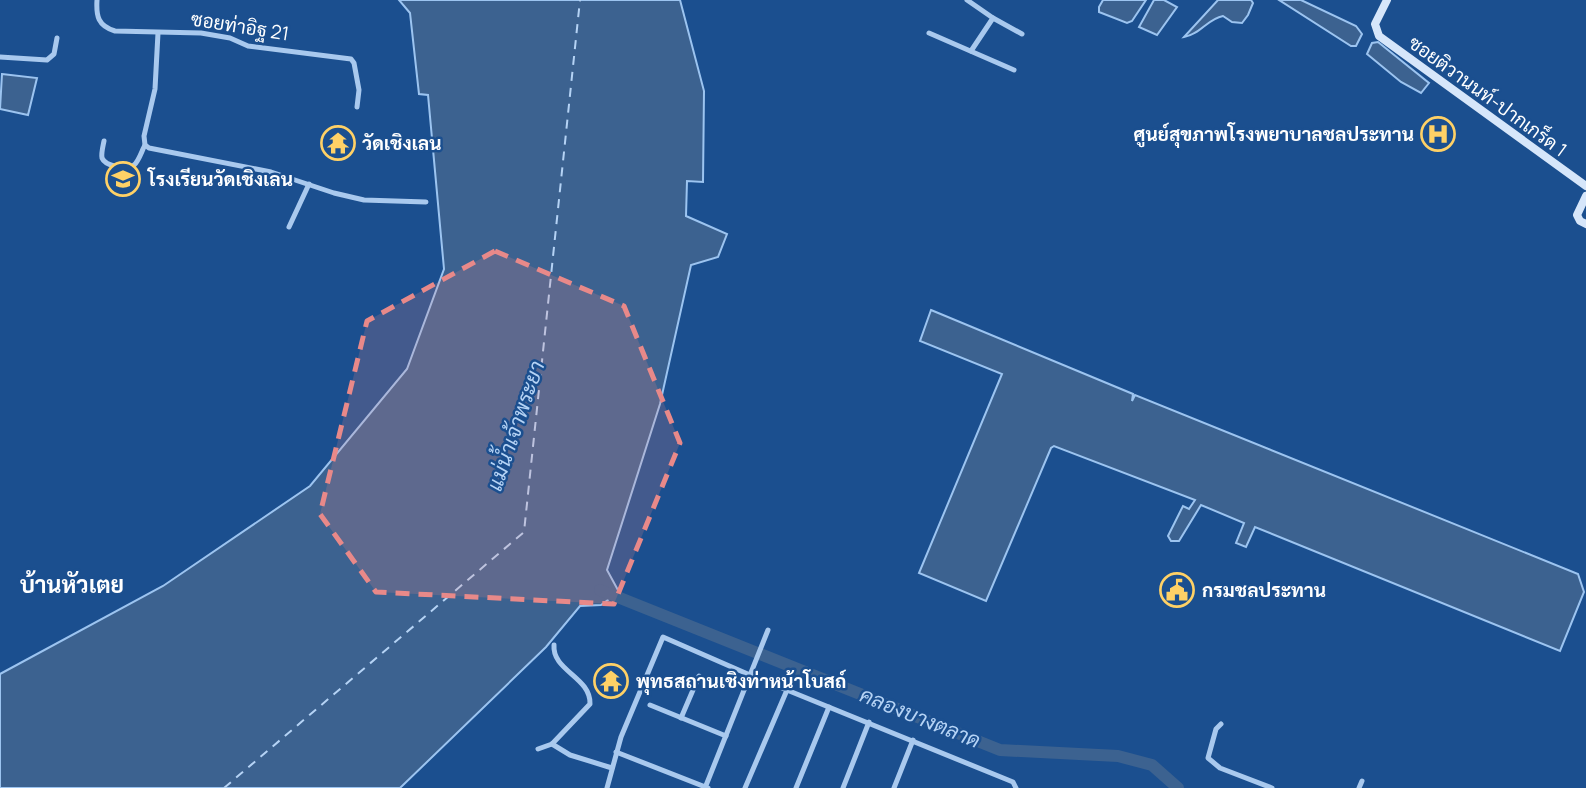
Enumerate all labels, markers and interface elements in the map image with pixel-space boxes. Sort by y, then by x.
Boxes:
street label: ซอยท่าอิฐ 21 [189,5,291,47]
street label: ซอยติวานนท์-ปากเกร็ด 1 [1404,30,1572,162]
hospital icon: ศูนย์สุขภาพโรงพยาบาลชลประทาน [1419,115,1457,153]
place label: ศูนย์สุขภาพโรงพยาบาลชลประทาน [1134,121,1414,149]
temple icon: วัดเชิงเลน [319,124,357,162]
place label: วัดเชิงเลน [362,130,441,156]
school or university icon: โรงเรียนวัดเชิงเลน [104,160,142,198]
place label: โรงเรียนวัดเชิงเลน [147,166,293,192]
water label: แม่น้ำเจ้าพระยา [477,356,550,494]
district label: บ้านหัวเตย [20,568,124,600]
public building icon: กรมชลประทาน [1158,571,1196,609]
place label: กรมชลประทาน [1202,577,1326,603]
temple icon: พุทธสถานเชิงท่าหน้าโบสถ์ [592,662,630,700]
place label: พุทธสถานเชิงท่าหน้าโบสถ์ [636,668,847,696]
water label: คลองบางตลาด [856,680,985,754]

